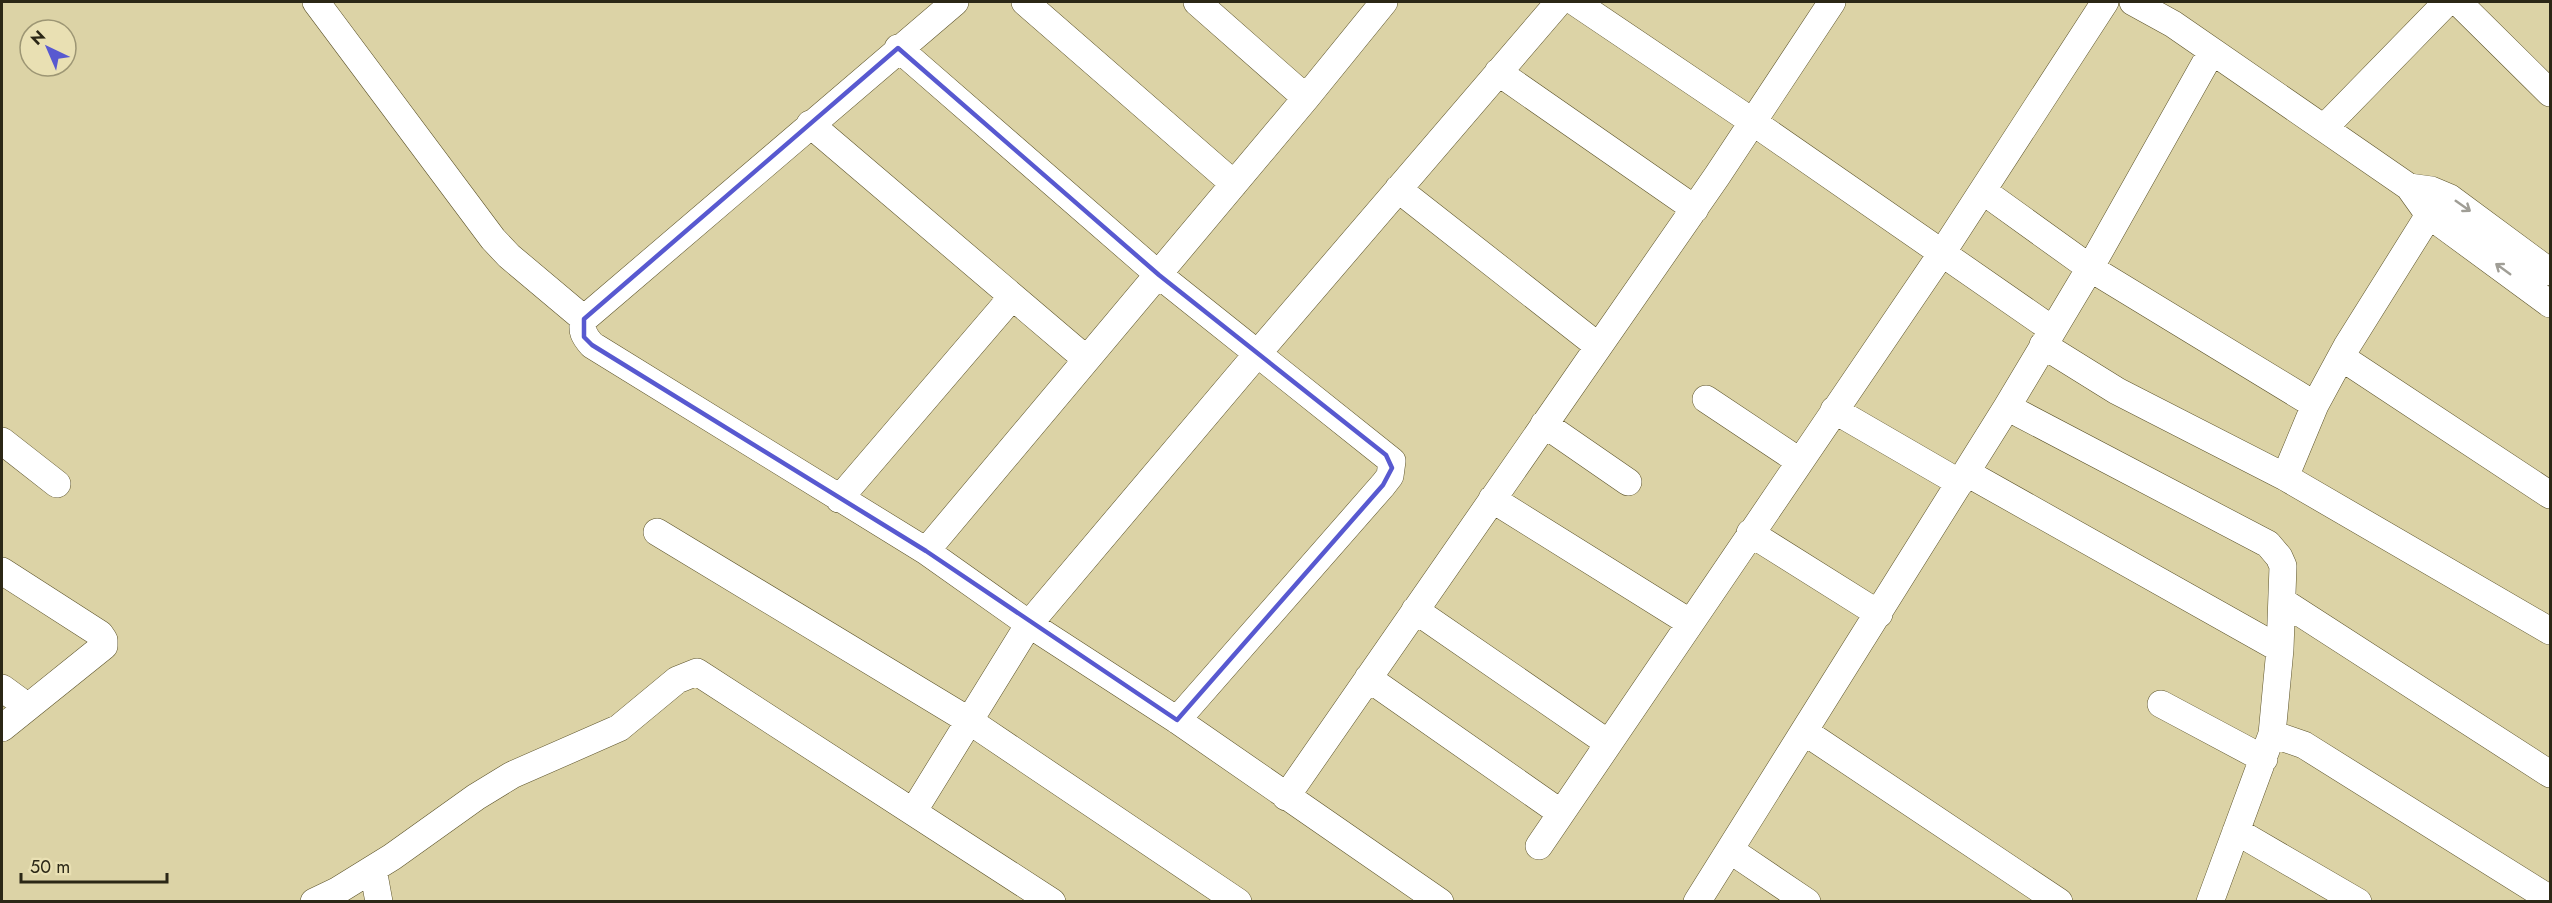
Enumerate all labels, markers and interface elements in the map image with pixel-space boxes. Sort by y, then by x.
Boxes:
north arrow [18,18,78,78]
text: N [25,25,50,50]
one-way arrow [2455,200,2471,212]
one-way arrow [2496,263,2512,276]
scale bar [21,846,166,884]
text: 50 m [30,854,70,880]

